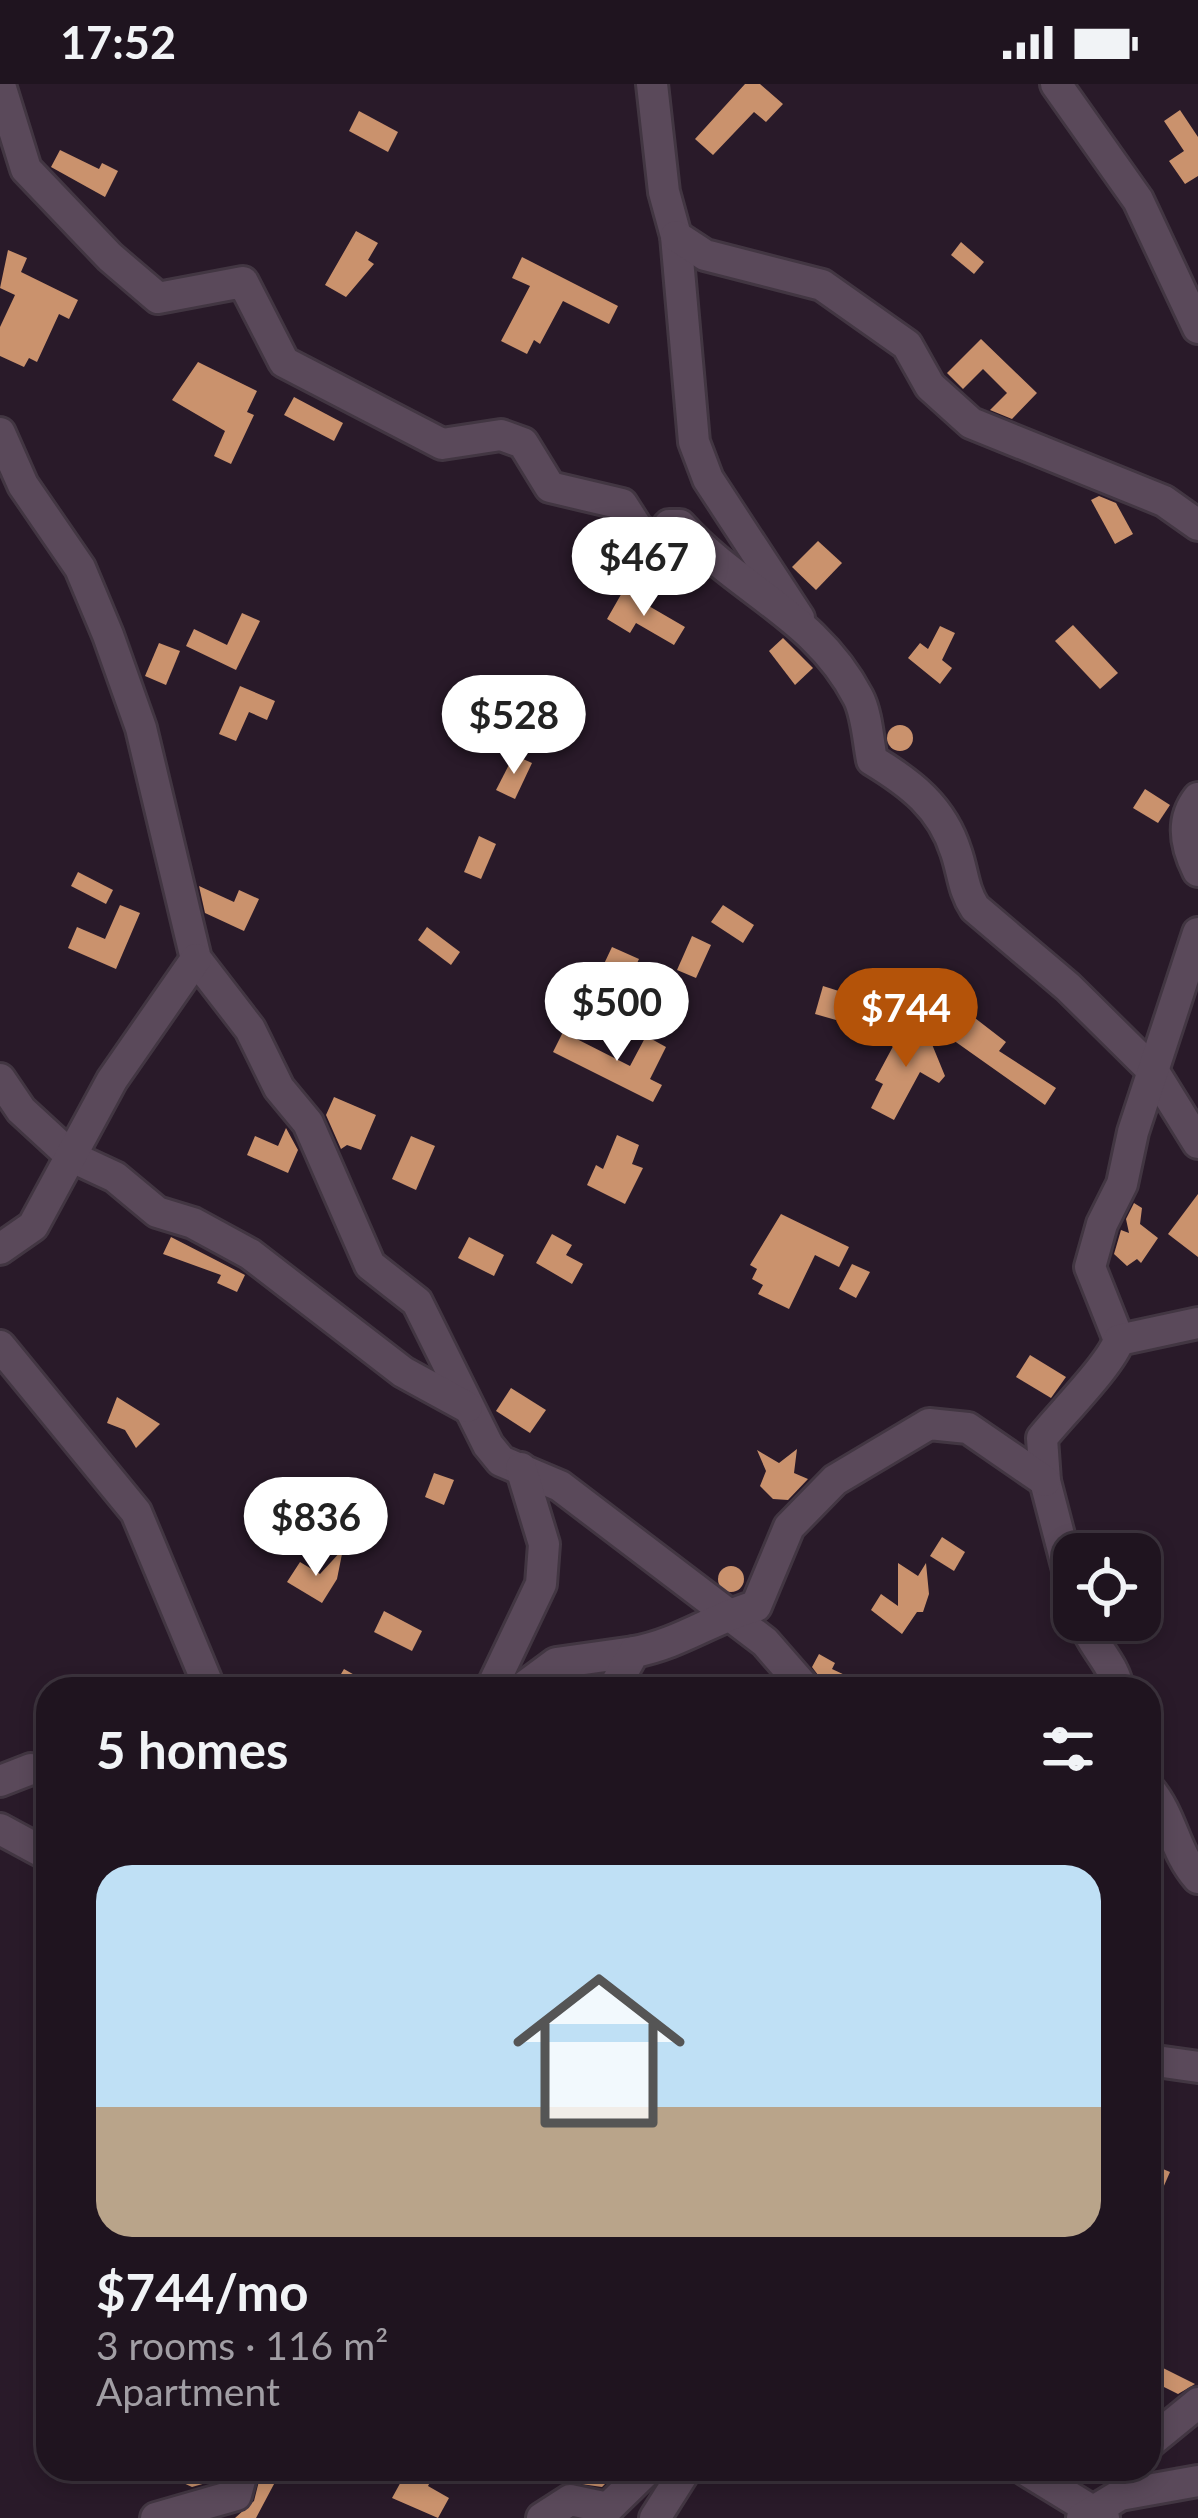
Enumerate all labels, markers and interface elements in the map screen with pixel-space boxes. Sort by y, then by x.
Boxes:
text: 17:52 [60,15,176,69]
pin: $467 [573,517,715,619]
text: $467 [599,533,689,579]
pin: $528 [443,675,585,777]
text: $528 [469,691,559,737]
pin: $500 [546,962,688,1064]
pin: $744 [835,968,977,1070]
text: $500 [572,978,662,1024]
text: $744 [861,984,951,1030]
pin: $836 [245,1477,387,1579]
text: $836 [271,1493,361,1539]
map controls [1053,1533,1161,1641]
button: locate [1053,1533,1161,1641]
icon: filters [1035,1716,1101,1782]
text: 5 homes [96,1719,288,1780]
icon: home [491,1943,707,2159]
text: $744/mo [96,2261,309,2322]
text: 3 rooms · 116 m² [96,2322,388,2368]
text: Apartment [96,2368,280,2414]

